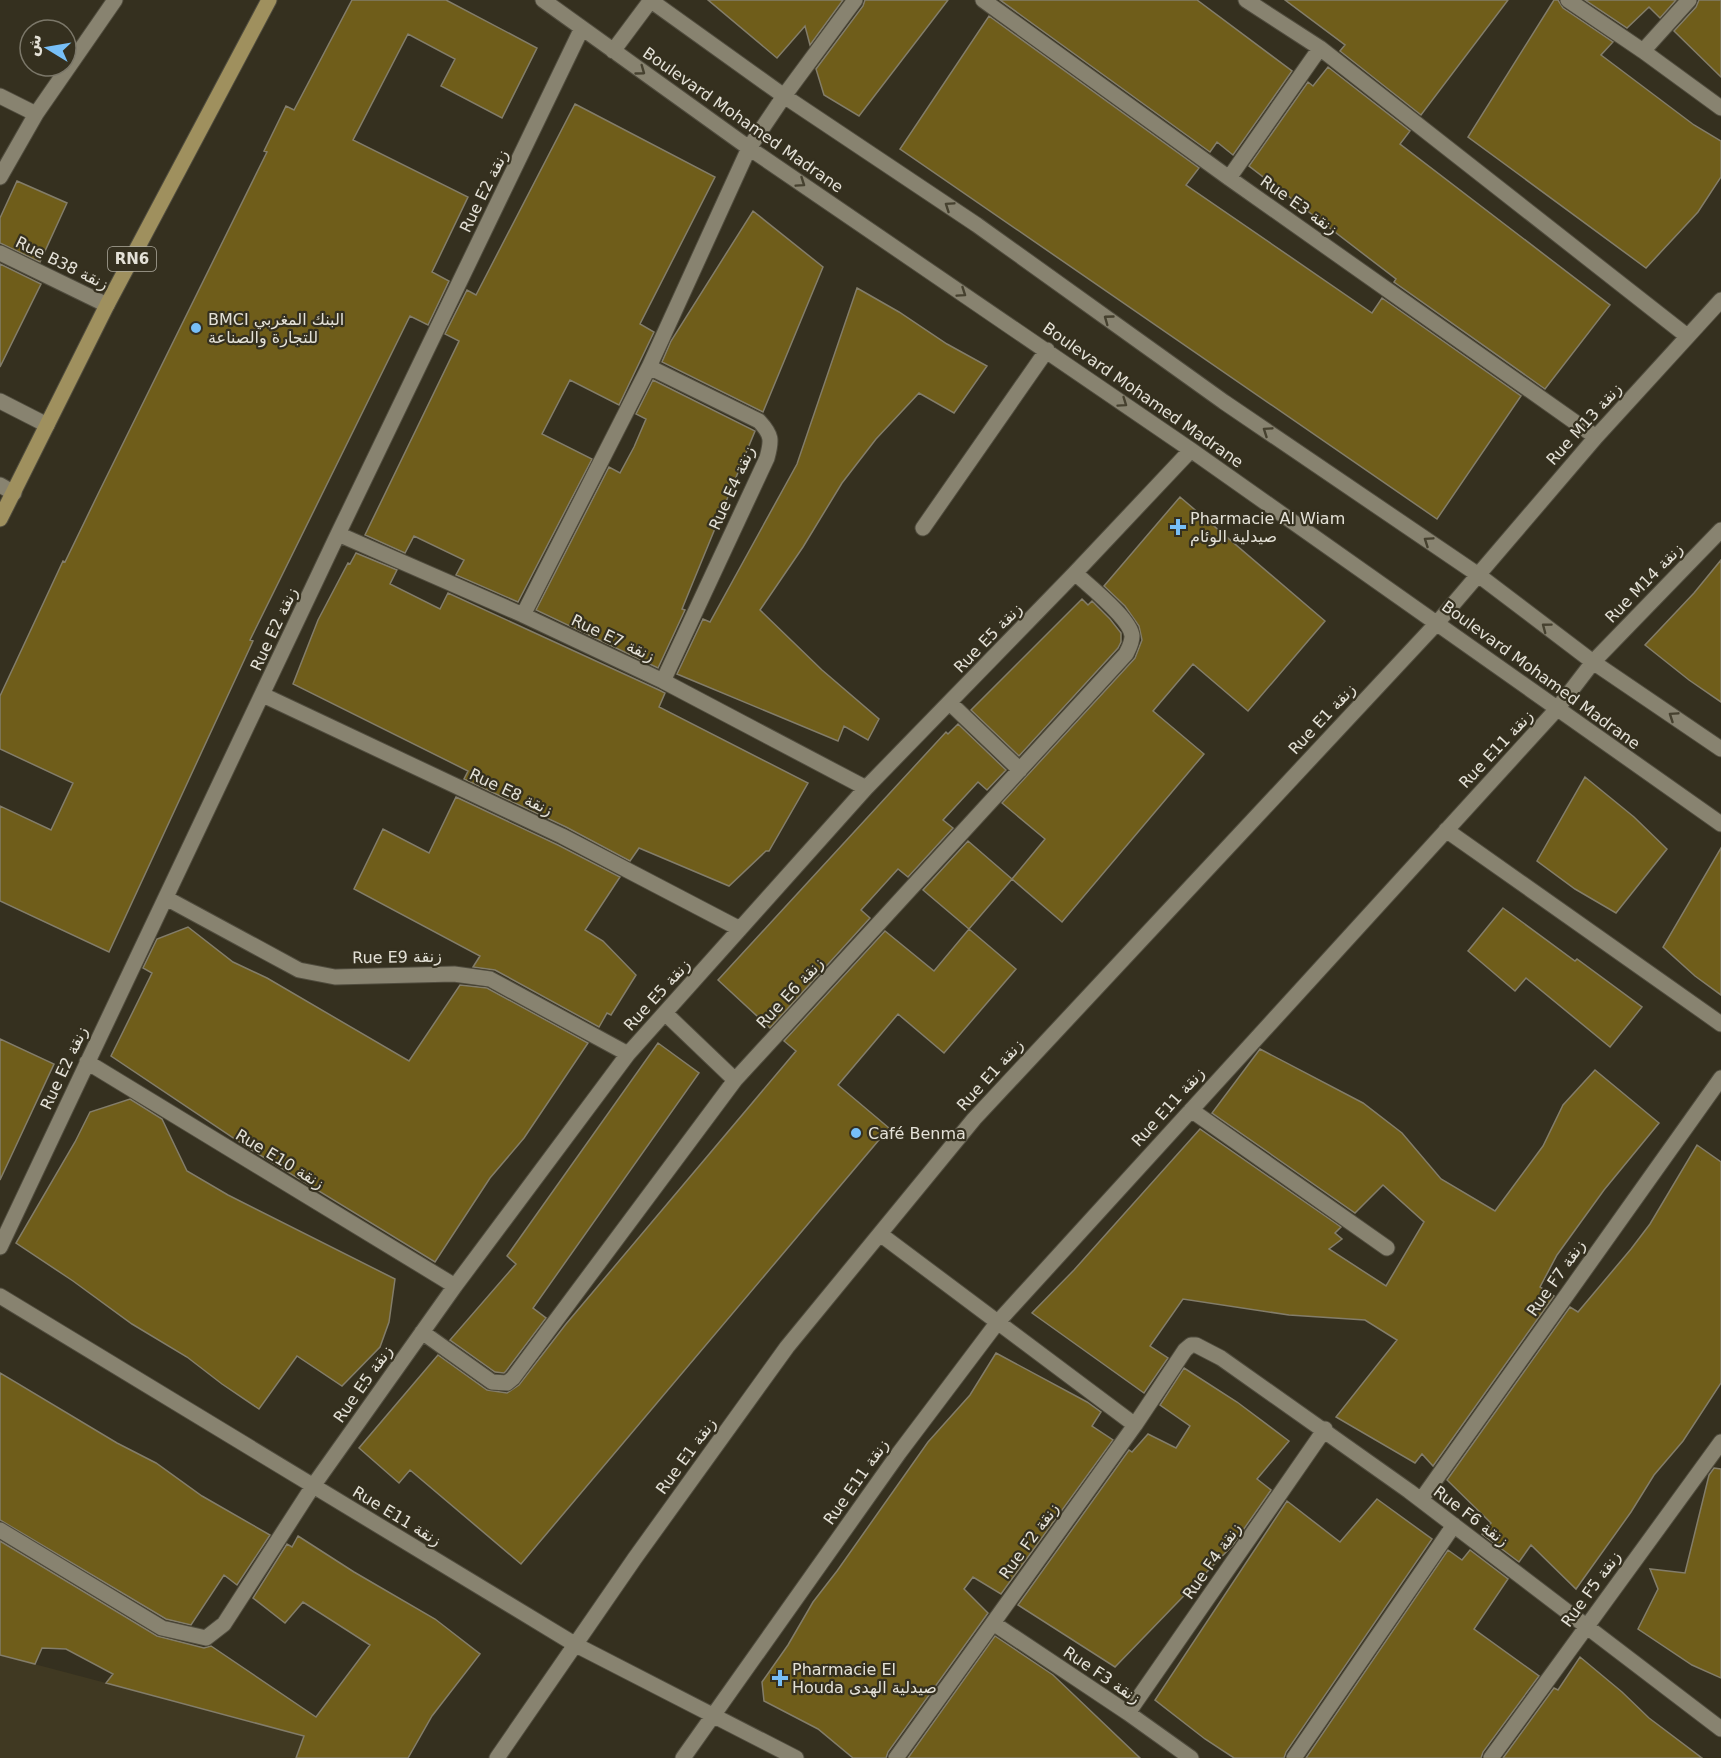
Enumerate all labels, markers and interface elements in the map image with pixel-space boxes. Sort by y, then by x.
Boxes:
north arrow [18,18,78,78]
text: ش [22,33,45,58]
street label: Boulevard Mohamed Madrane [639,43,847,197]
one-way arrow [635,64,646,75]
street label: Rue E2 زنقة [456,147,513,236]
street label: Rue E3 زنقة [1256,171,1341,239]
one-way arrow [794,176,805,187]
one-way arrow [944,202,955,213]
street label: Rue B38 زنقة [12,232,111,295]
road number: RN6 [108,247,156,271]
one-way arrow [955,286,966,297]
place label: BMCI البنك المغربي للتجارة والصناعة [208,310,344,348]
one-way arrow [1104,315,1115,326]
street label: Boulevard Mohamed Madrane [1039,318,1247,472]
marker: BMCI البنك المغربي للتجارة والصناعة [189,321,203,335]
street label: Rue M13 زنقة [1542,379,1626,470]
one-way arrow [1116,396,1127,407]
one-way arrow [1263,427,1274,438]
street label: Rue E4 زنقة [705,443,760,533]
place label: Pharmacie Al Wiam صيدلية الوئام [1190,509,1345,547]
marker: Pharmacie Al Wiam صيدلية الوئام [1171,520,1185,534]
one-way arrow [1424,537,1435,548]
street label: Rue M14 زنقة [1601,539,1688,628]
street label: Rue E2 زنقة [246,584,302,674]
street label: Boulevard Mohamed Madrane [1438,597,1644,753]
street label: Rue E5 زنقة [950,599,1027,678]
street label: Rue E7 زنقة [568,610,658,666]
one-way arrow [1542,623,1553,634]
street label: Rue E1 زنقة [1284,680,1360,759]
street label: Rue E11 زنقة [1455,706,1538,793]
one-way arrow [1668,712,1679,723]
street label: Rue E8 زنقة [466,764,556,820]
street label: Rue E9 زنقة [352,947,442,968]
street label: Rue E6 زنقة [752,954,828,1033]
street label: Rue E5 زنقة [620,955,695,1035]
street label: Rue E2 زنقة [36,1023,92,1113]
street label: Rue E1 زنقة [953,1035,1028,1115]
street label: Rue E11 زنقة [1128,1064,1209,1151]
place label: Café Benma [868,1124,966,1143]
street label: Rue E10 زنقة [232,1125,328,1194]
marker: Café Benma [849,1126,863,1140]
street label: Rue F7 زنقة [1523,1236,1590,1320]
street label: Rue E5 زنقة [329,1342,397,1427]
street label: Rue E1 زنقة [652,1414,721,1498]
street label: Rue E11 زنقة [820,1436,893,1529]
street label: Rue E11 زنقة [349,1482,445,1551]
street label: Rue F6 زنقة [1429,1482,1512,1551]
street label: Rue F2 زنقة [995,1499,1064,1583]
street label: Rue F4 زنقة [1179,1519,1246,1603]
street label: Rue F5 زنقة [1557,1547,1626,1631]
street label: Rue F3 زنقة [1059,1642,1144,1709]
place label: Pharmacie El Houda صيدلية الهدى [792,1660,937,1698]
marker: Pharmacie El Houda صيدلية الهدى [773,1671,787,1685]

